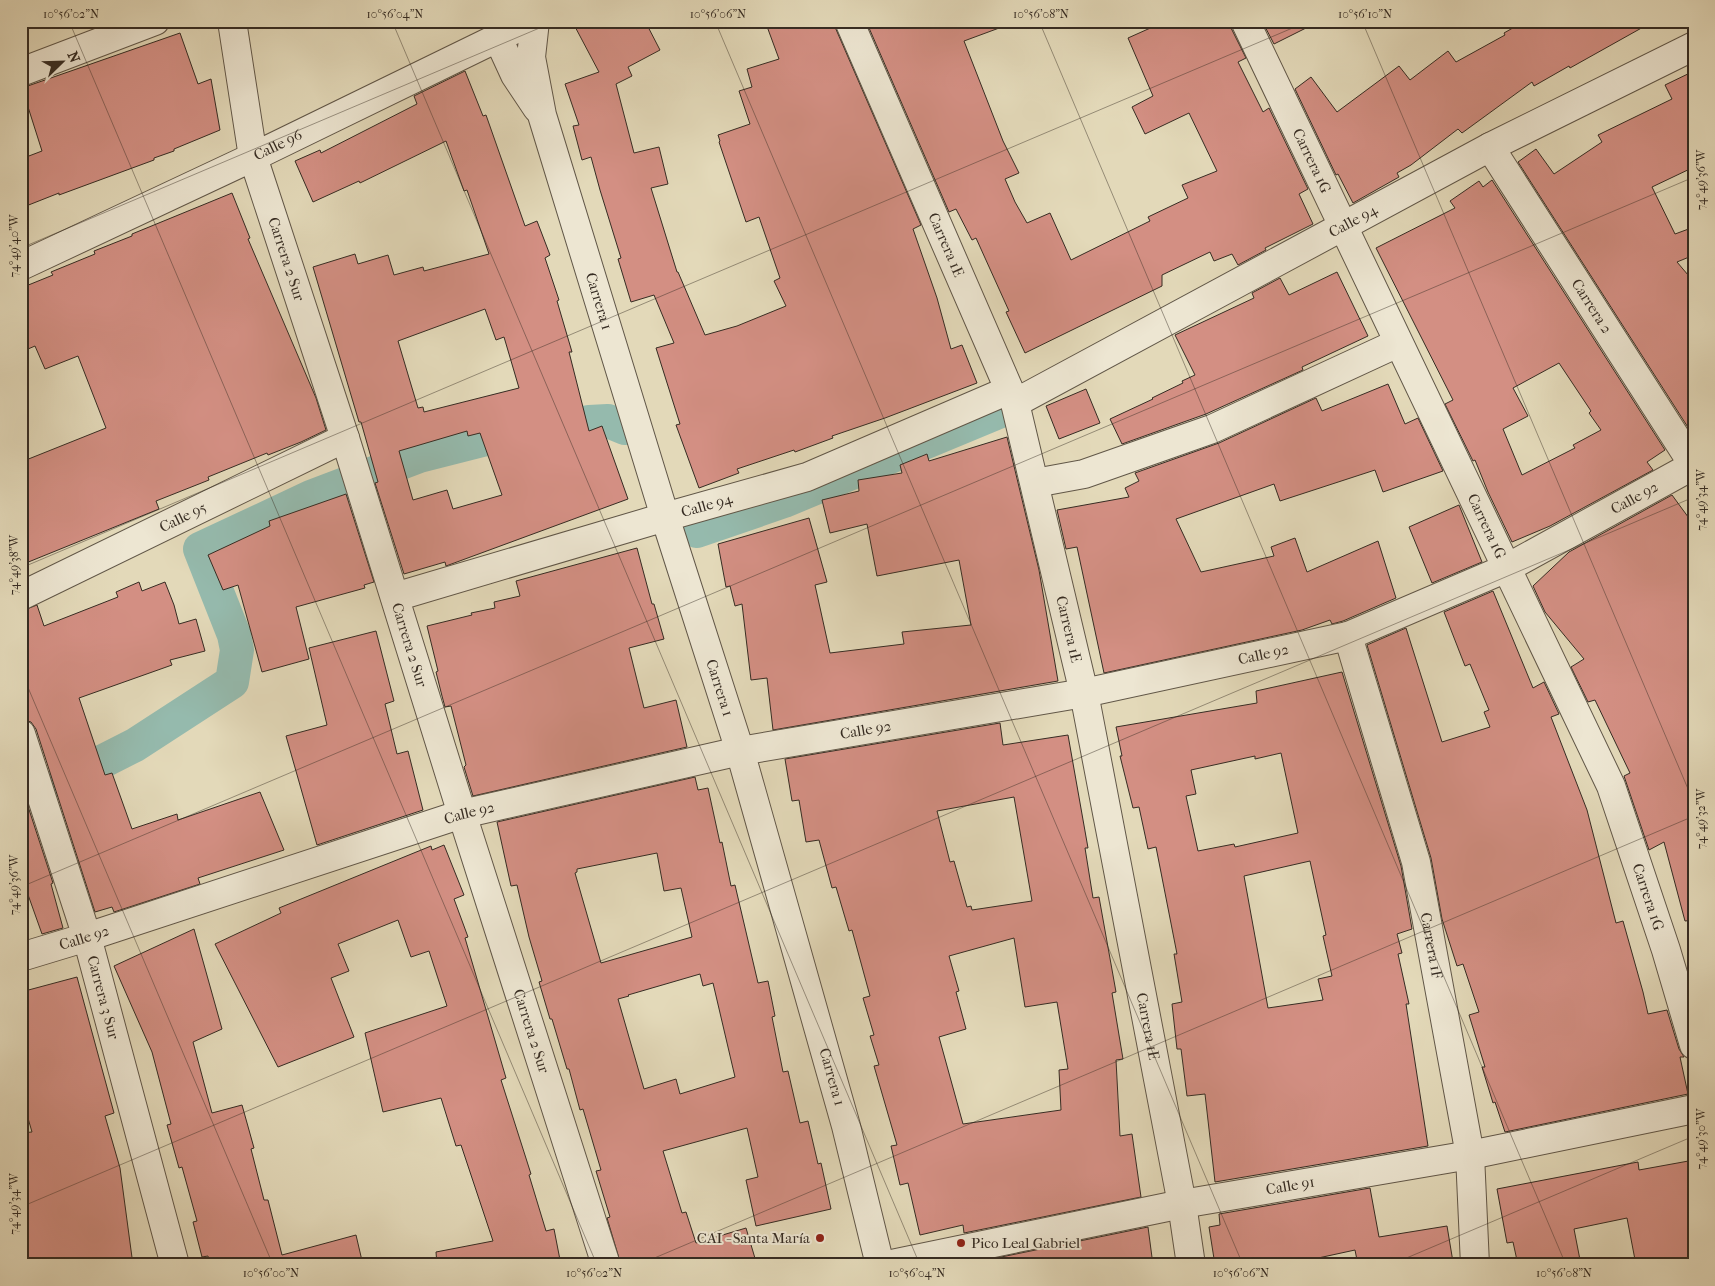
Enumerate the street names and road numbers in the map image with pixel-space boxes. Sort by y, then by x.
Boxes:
street label: Calle 96 [251,125,306,164]
street label: Carrera 1G [1289,125,1335,196]
street label: Calle 94 [1326,200,1381,241]
street label: Carrera 1E [924,210,968,280]
street label: Carrera 2 Sur [264,215,309,304]
street label: Carrera 1 [582,270,616,332]
street label: Carrera 2 [1568,275,1616,337]
street label: Calle 92 [1608,477,1662,518]
street label: Calle 94 [679,489,736,521]
street label: Carrera 1G [1464,491,1510,562]
street label: Calle 95 [156,498,209,536]
street label: Carrera 1E [1052,594,1085,664]
street label: Carrera 2 Sur [388,601,431,690]
street label: Calle 92 [1236,640,1291,669]
street label: Carrera 1 [702,657,737,719]
street label: Calle 92 [839,717,893,743]
street label: Calle 92 [442,798,497,828]
street label: Carrera 1G [1629,861,1668,933]
street label: Carrera 1F [1416,911,1446,980]
street label: Calle 92 [57,921,112,954]
street label: Carrera 3 Sur [83,954,123,1042]
street label: Carrera 2 Sur [509,987,553,1076]
street label: Carrera 1E [1133,991,1163,1062]
street label: Carrera 1 [815,1046,849,1108]
street label: Calle 91 [1264,1173,1316,1199]

